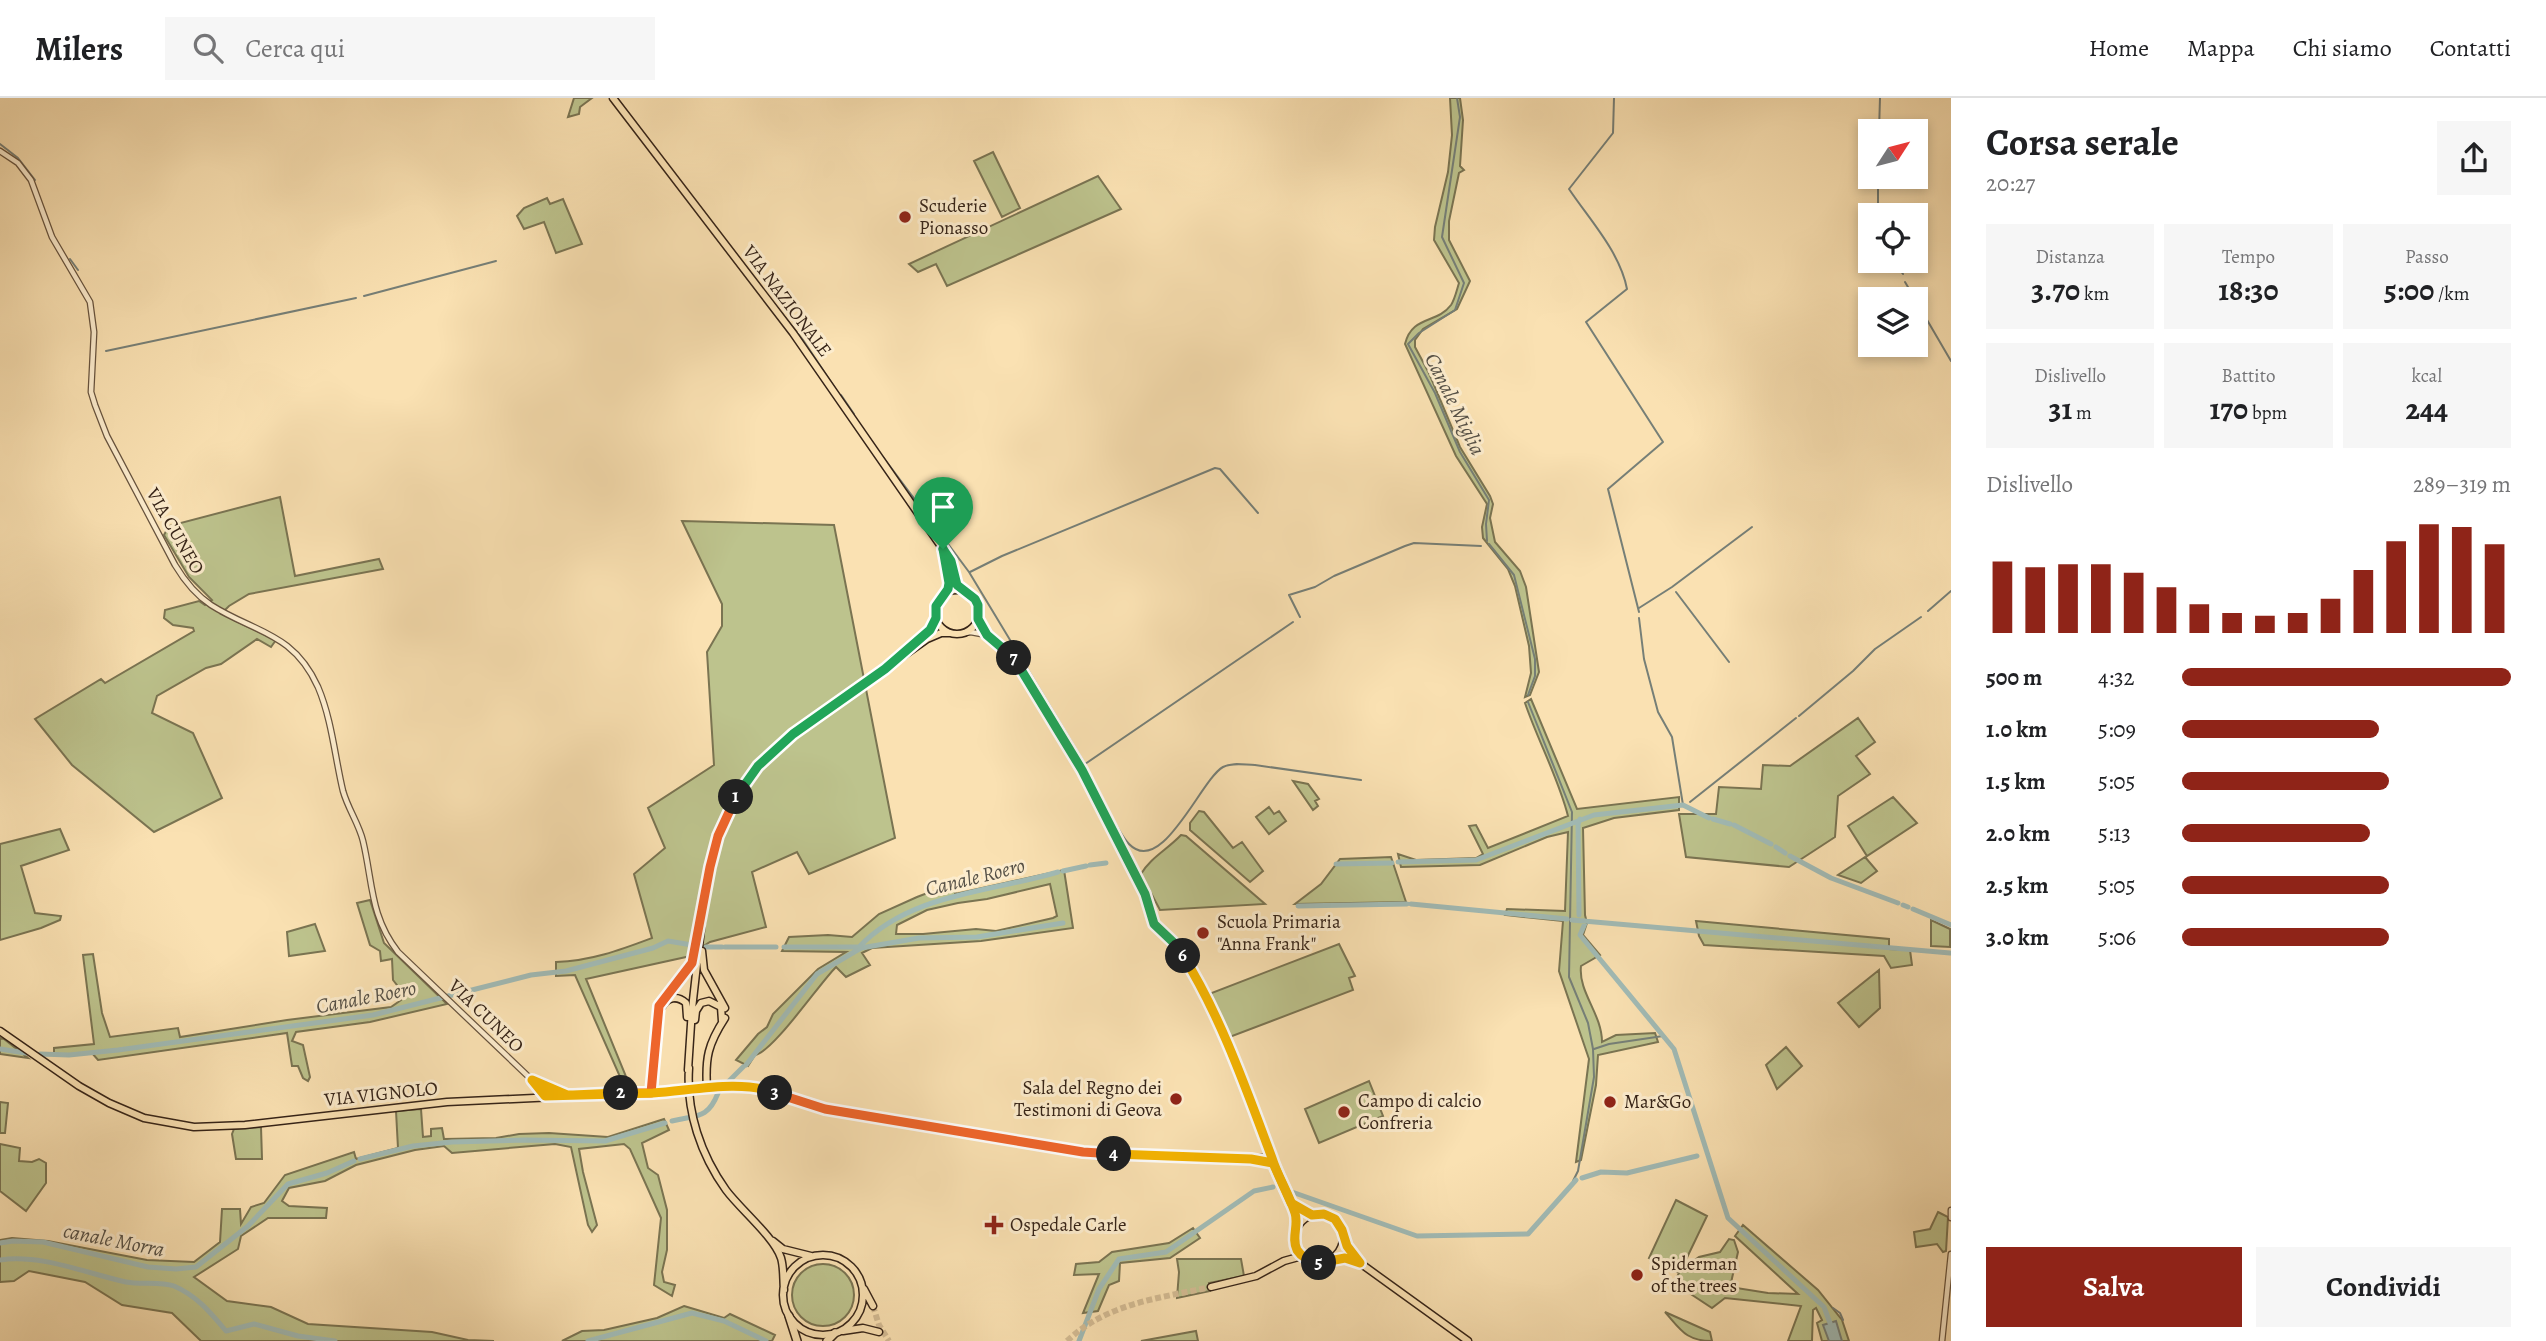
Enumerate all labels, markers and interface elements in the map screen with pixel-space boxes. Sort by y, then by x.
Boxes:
search box [165,17,655,80]
text: Milers [35,26,123,71]
icon: search [189,29,227,67]
text: Cerca qui [245,31,345,66]
text: Home [2089,32,2149,64]
text: Mappa [2187,32,2255,64]
text: Chi siamo [2293,32,2392,64]
text: Contatti [2430,32,2511,64]
text: Corsa serale [1986,116,2179,168]
north arrow [1858,119,1928,189]
map controls [1858,119,1928,357]
button: share [2437,121,2511,195]
text: 20:27 [1986,168,2035,199]
place label: Scuderie Pionasso [919,193,988,241]
button: locate [1858,203,1928,273]
marker: Scuderie Pionasso [897,209,913,225]
street label: VIA NAZIONALE [736,239,838,362]
text: Distanza [2035,244,2105,270]
text: Tempo [2222,244,2275,270]
text: Passo [2405,244,2449,270]
text: 3.70 [2031,270,2080,310]
text: 18:30 [2218,270,2279,310]
text: 5:00 [2384,270,2434,310]
text: km [2080,281,2109,307]
text: /km [2434,281,2470,307]
button: layers [1858,287,1928,357]
water label: Canale Miglia [1418,348,1492,460]
text: Dislivello [2034,363,2106,389]
text: Battito [2222,363,2275,389]
text: kcal [2412,363,2442,389]
text: 31 [2049,389,2072,429]
text: 170 [2210,389,2248,429]
text: 244 [2405,389,2448,429]
text: m [2072,400,2092,426]
text: bpm [2248,400,2287,426]
text: Dislivello [1986,469,2073,500]
text: 289–319 m [2413,469,2511,500]
pin [913,477,973,549]
street label: VIA CUNEO [139,482,210,579]
icon: arrive [924,488,962,526]
pin: 7 [996,640,1032,676]
text: 7 [1009,644,1018,670]
text: 500 m [1986,662,2042,693]
text: 4:32 [2098,662,2134,693]
text: 1.0 km [1986,714,2047,745]
text: 5:09 [2098,714,2136,745]
text: 1.5 km [1986,766,2046,797]
text: 5:05 [2098,766,2136,797]
pin: 1 [718,780,754,814]
text: 1 [732,783,739,809]
text: 2.0 km [1986,818,2050,849]
text: 5:13 [2098,818,2131,849]
water label: Canale Roero [922,851,1028,903]
text: 2.5 km [1986,870,2048,901]
text: 5:05 [2098,870,2136,901]
place label: Scuola Primaria "Anna Frank" [1217,909,1341,957]
text: 3.0 km [1986,922,2049,953]
text: 5:06 [2098,922,2136,953]
marker: Scuola Primaria "Anna Frank" [1195,925,1211,941]
pin: 6 [1166,938,1200,974]
text: 6 [1178,942,1187,968]
street label: VIA CUNEO [442,973,529,1059]
water label: Canale Roero [313,974,419,1020]
street label: VIA VIGNOLO [322,1075,439,1113]
place label: Sala del Regno dei Testimoni di Geova [1014,1075,1162,1123]
pin: 2 [604,1076,638,1110]
pin: 3 [758,1076,792,1110]
text: 2 [616,1079,625,1105]
text: 3 [770,1079,779,1105]
place label: Campo di calcio Confreria [1358,1088,1481,1136]
place label: Mar&Go [1624,1089,1691,1115]
marker: Sala del Regno dei Testimoni di Geova [1168,1091,1184,1107]
marker: Mar&Go [1602,1094,1618,1110]
marker: Campo di calcio Confreria [1336,1104,1352,1120]
pin: 4 [1096,1136,1132,1172]
text: 4 [1109,1140,1118,1166]
place label: Ospedale Carle [1010,1212,1126,1238]
marker: Ospedale Carle [984,1215,1004,1235]
water label: canale Morra [61,1217,167,1264]
pin: 5 [1302,1246,1336,1280]
button: Salva [1986,1247,2242,1327]
button: Condividi [2256,1247,2511,1327]
text: 5 [1314,1249,1323,1275]
place label: Spiderman of the trees [1651,1251,1738,1299]
marker: Spiderman of the trees [1629,1267,1645,1283]

